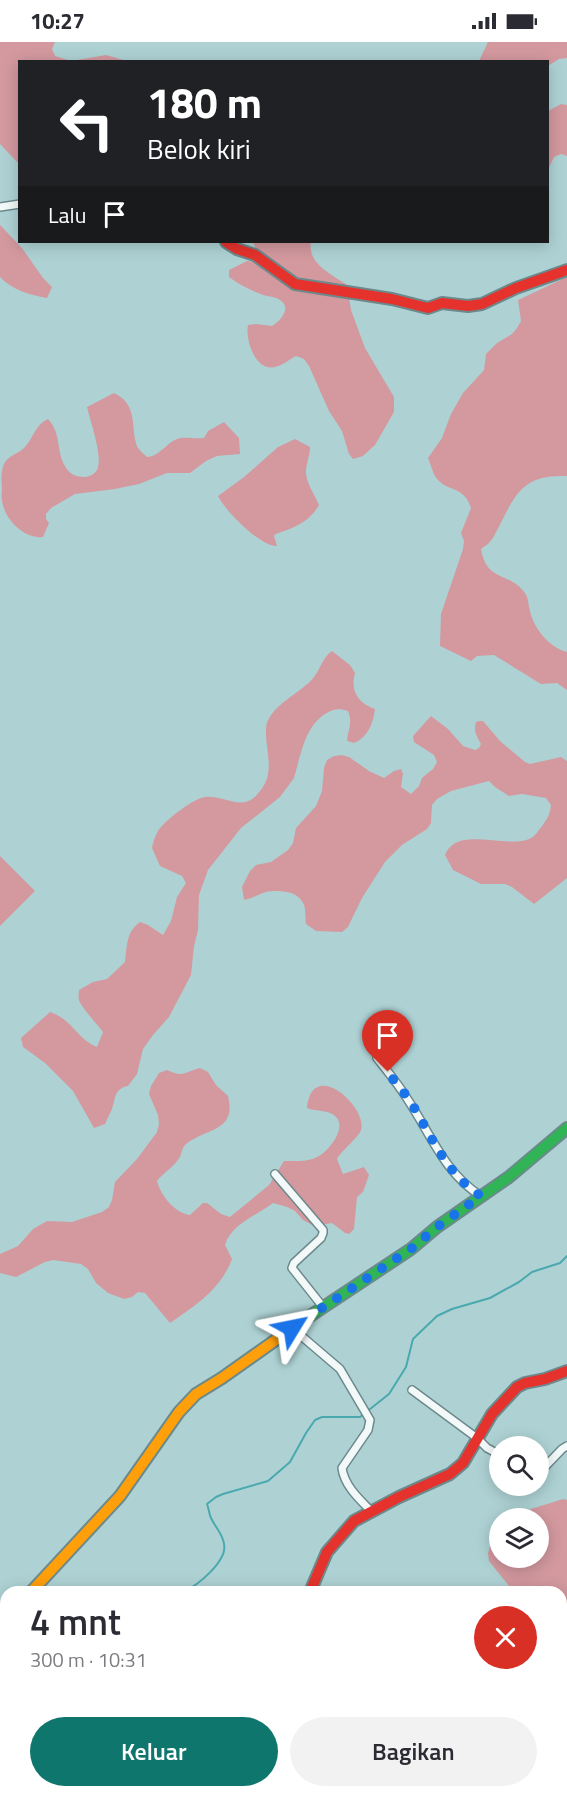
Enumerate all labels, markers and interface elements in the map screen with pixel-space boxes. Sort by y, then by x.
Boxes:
text: 10:27 [30,4,85,38]
text: 180 m [147,70,262,134]
icon: left [48,84,126,162]
text: Belok kiri [147,128,251,169]
text: Lalu [48,198,86,232]
icon: arrive [98,198,131,231]
pin [362,1010,413,1072]
icon: arrive [371,1019,404,1052]
position arrow [260,1296,324,1360]
map controls [489,1436,549,1568]
button: search [489,1436,549,1496]
button: layers [489,1508,549,1568]
text: 4 mnt [30,1594,121,1649]
button: close [474,1606,537,1669]
text: 300 m · 10:31 [30,1644,147,1675]
button: Keluar [30,1717,278,1786]
button: Bagikan [290,1717,537,1786]

